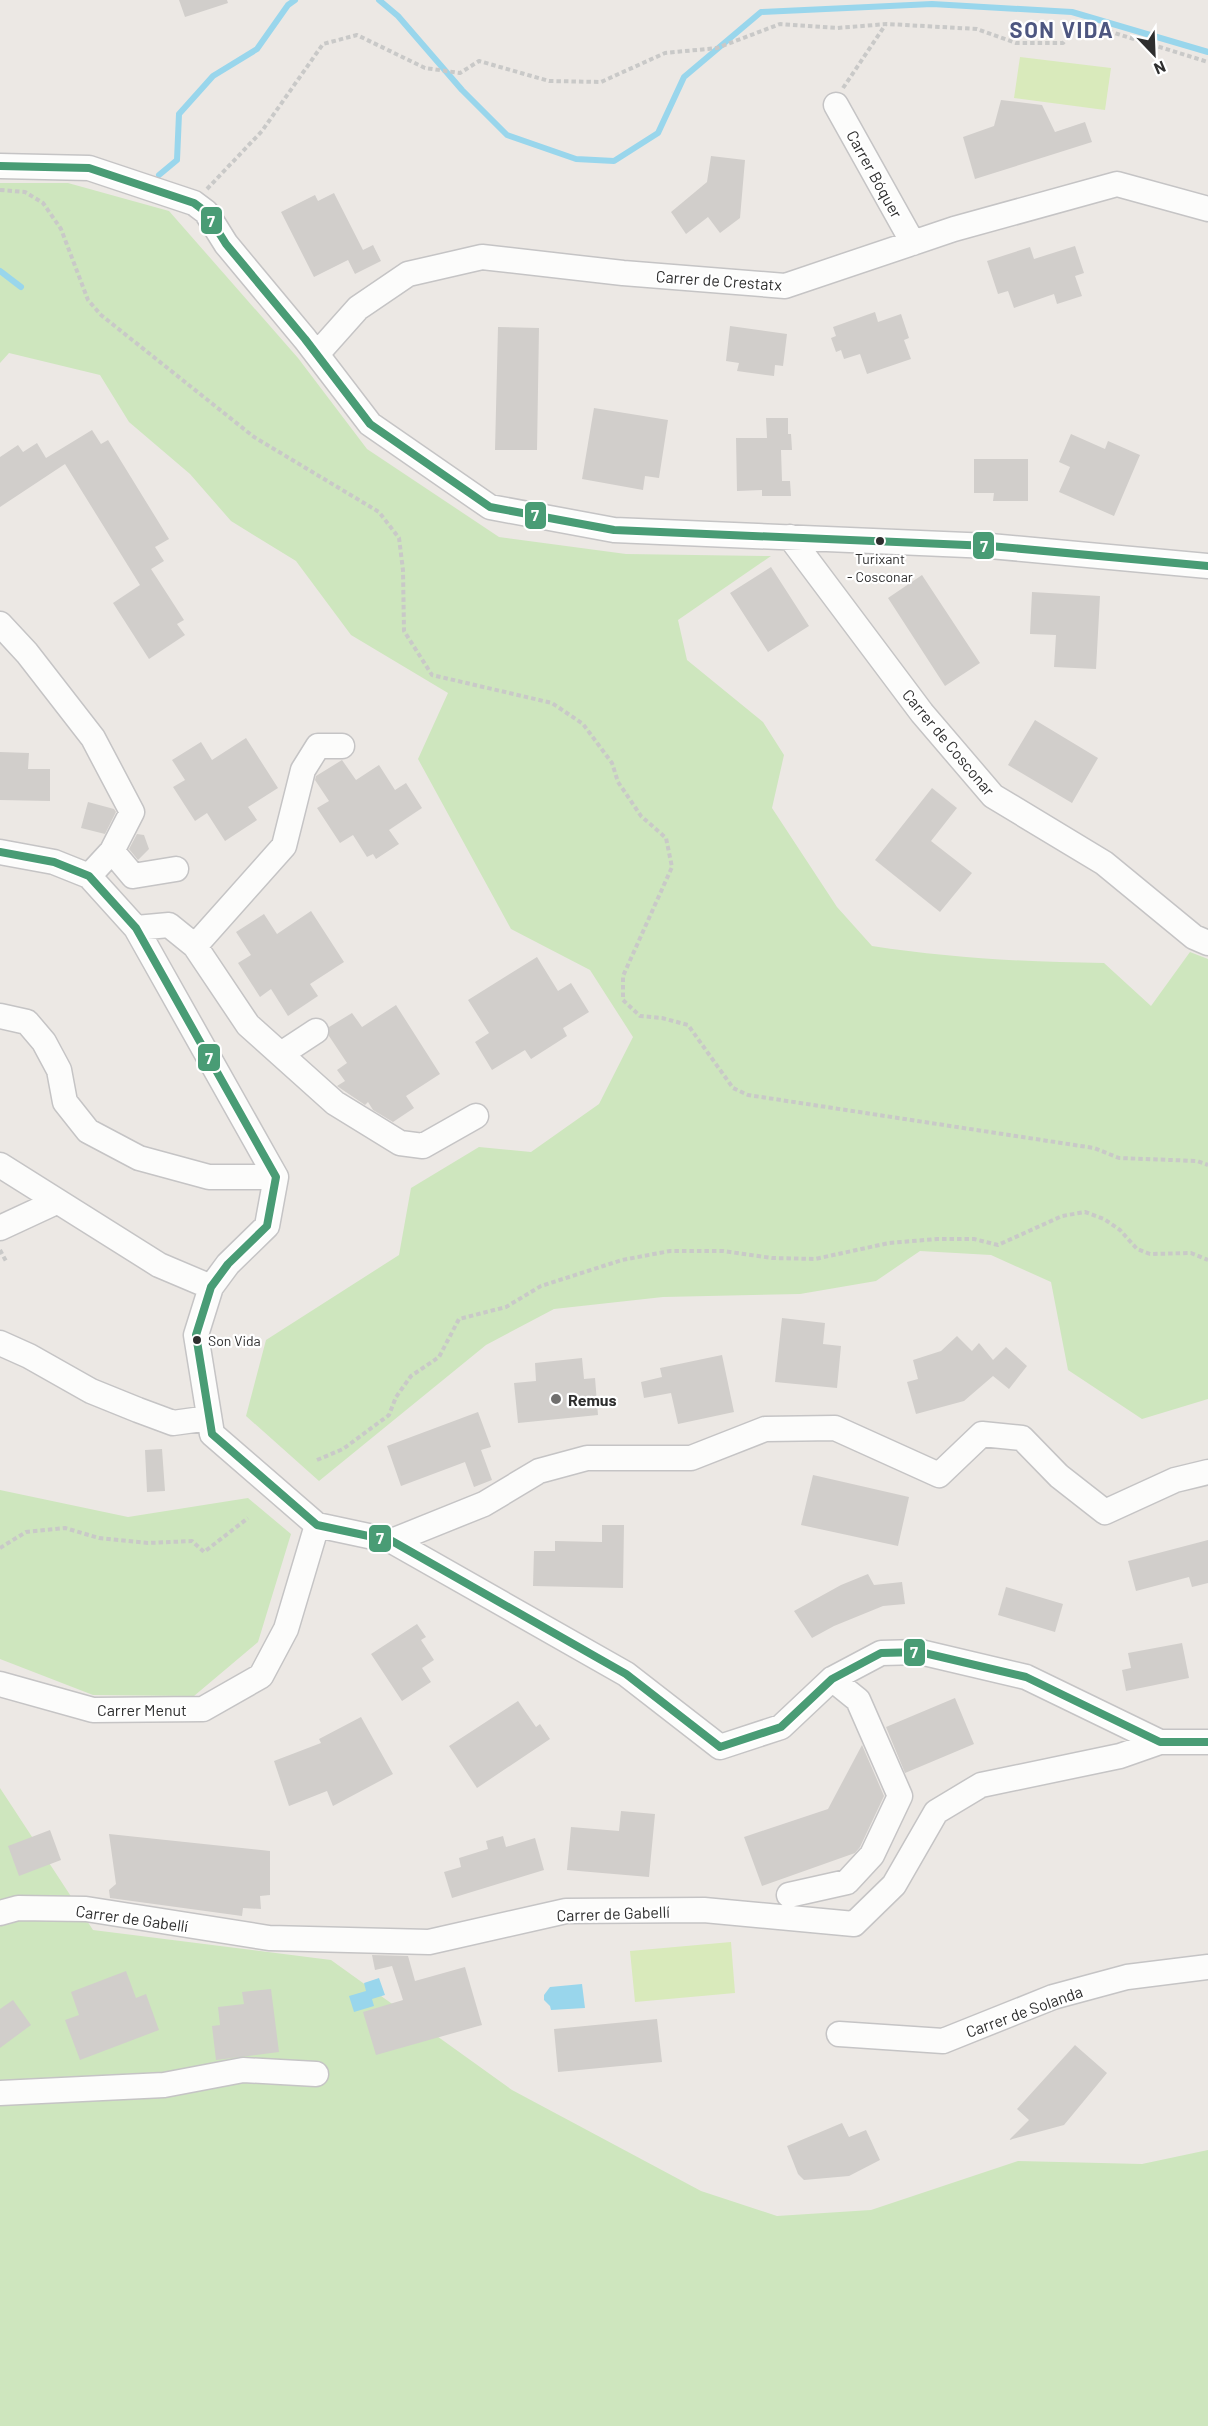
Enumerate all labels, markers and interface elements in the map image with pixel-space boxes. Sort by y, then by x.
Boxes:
district label: SON VIDA [1010,16,1114,42]
north arrow [1124,24,1184,84]
text: N [1151,57,1169,79]
street label: Carrer Bóquer [843,127,907,221]
line badge: 7 [200,206,223,235]
text: 7 [207,211,215,230]
street label: Carrer de Crestatx [655,266,783,294]
line badge: 7 [524,501,547,530]
text: 7 [531,505,539,524]
line badge: 7 [972,531,995,560]
marker: Turixant - Cosconar [874,535,886,547]
text: 7 [980,536,988,555]
place label: Turixant - Cosconar [847,550,913,585]
street label: Carrer de Cosconar [899,685,999,799]
line badge: 7 [197,1043,221,1072]
text: 7 [205,1048,213,1067]
place label: Son Vida [208,1332,261,1349]
marker: Son Vida [191,1334,203,1346]
place label: Remus [568,1390,617,1409]
marker: Remus [549,1392,563,1406]
line badge: 7 [368,1524,392,1553]
text: 7 [376,1528,384,1547]
line badge: 7 [903,1638,926,1667]
text: 7 [910,1642,918,1661]
street label: Carrer Menut [97,1700,187,1719]
street label: Carrer de Gabellí [75,1901,190,1935]
street label: Carrer de Gabellí [556,1902,670,1924]
street label: Carrer de Solanda [963,1981,1085,2041]

